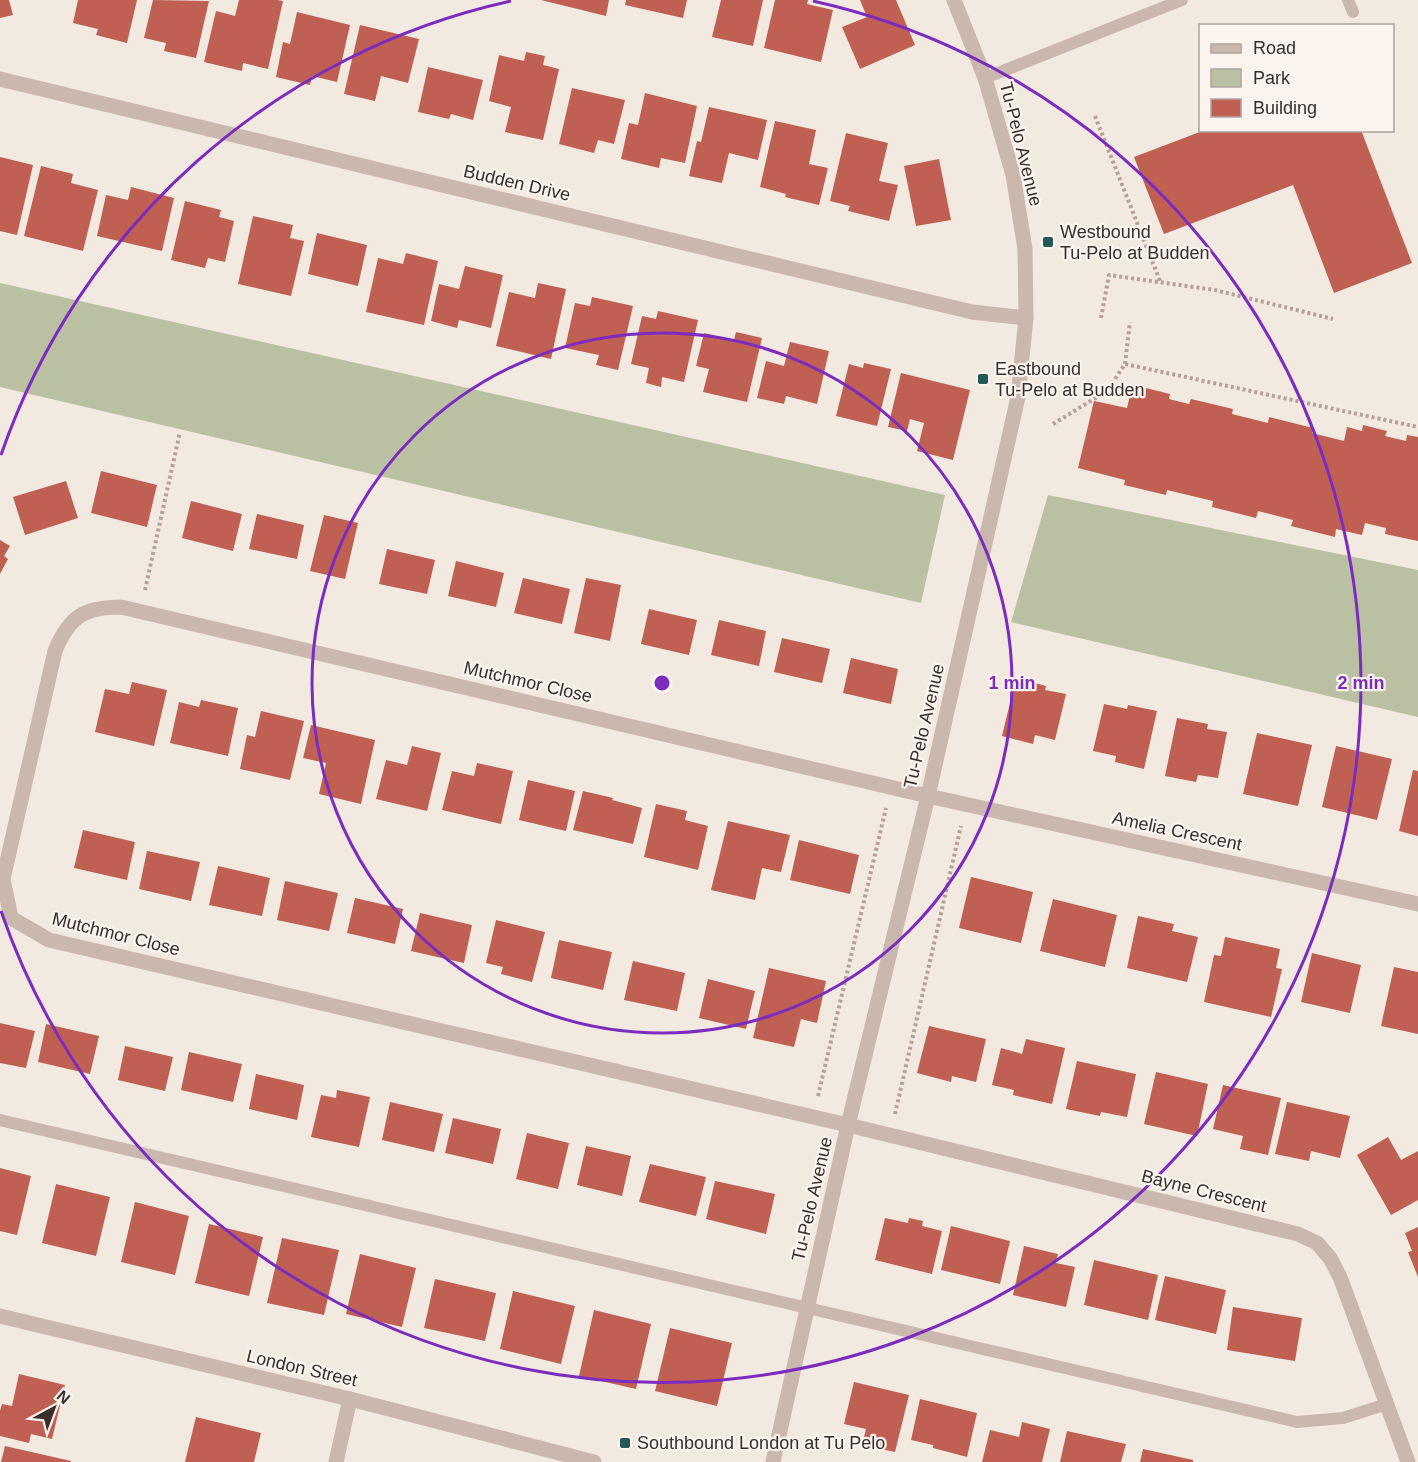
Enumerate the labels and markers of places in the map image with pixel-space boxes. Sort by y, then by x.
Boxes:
place label: Westbound Tu-Pelo at Budden [1060,222,1209,263]
marker: Westbound Tu-Pelo at Budden [1041,235,1055,249]
place label: Eastbound Tu-Pelo at Budden [995,359,1144,400]
marker: Eastbound Tu-Pelo at Budden [976,372,990,386]
centre of rings [652,673,672,693]
place label: Southbound London at Tu Pelo [637,1433,885,1453]
marker: Southbound London at Tu Pelo [618,1436,632,1450]

